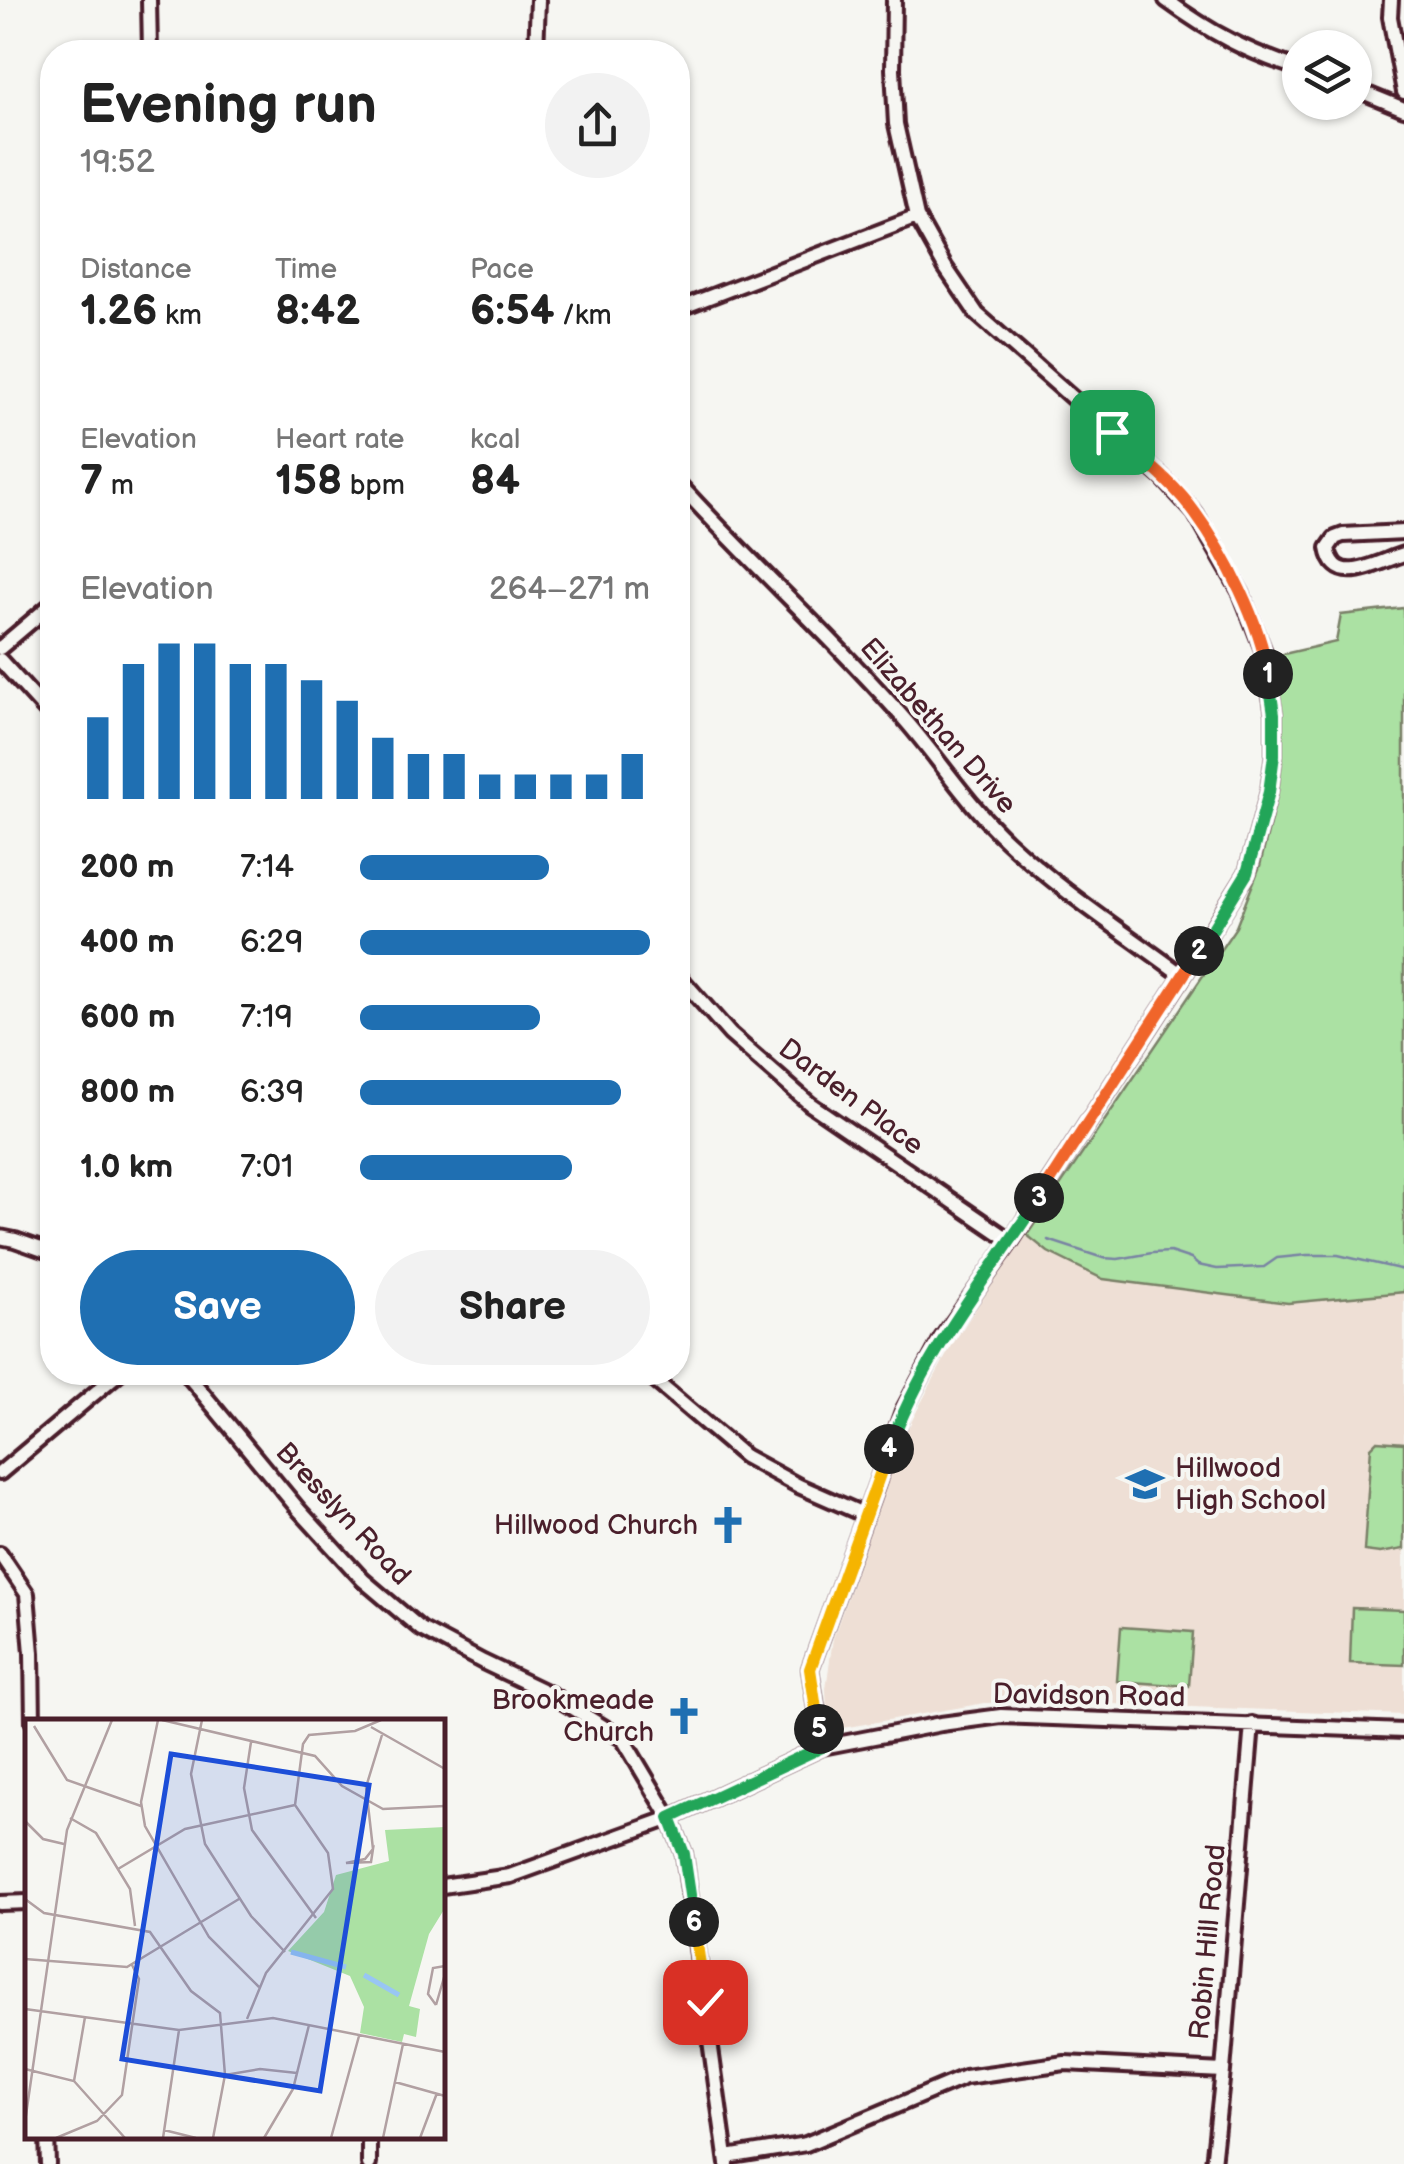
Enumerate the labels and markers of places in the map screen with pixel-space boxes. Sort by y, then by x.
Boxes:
pin [1070,390,1155,475]
pin: 1 [1243,649,1293,699]
pin: 2 [1174,926,1224,976]
pin: 3 [1014,1173,1064,1223]
pin: 4 [864,1424,914,1474]
place label: Hillwood High School [1175,1452,1326,1517]
school or university icon: Hillwood High School [1124,1463,1166,1505]
church icon: Hillwood Church [707,1504,749,1546]
place label: Hillwood Church [494,1509,698,1542]
place label: Brookmeade Church [491,1684,654,1749]
church icon: Brookmeade Church [663,1695,705,1737]
pin: 5 [794,1704,844,1754]
pin: 6 [669,1897,719,1947]
pin [663,1960,748,2045]

